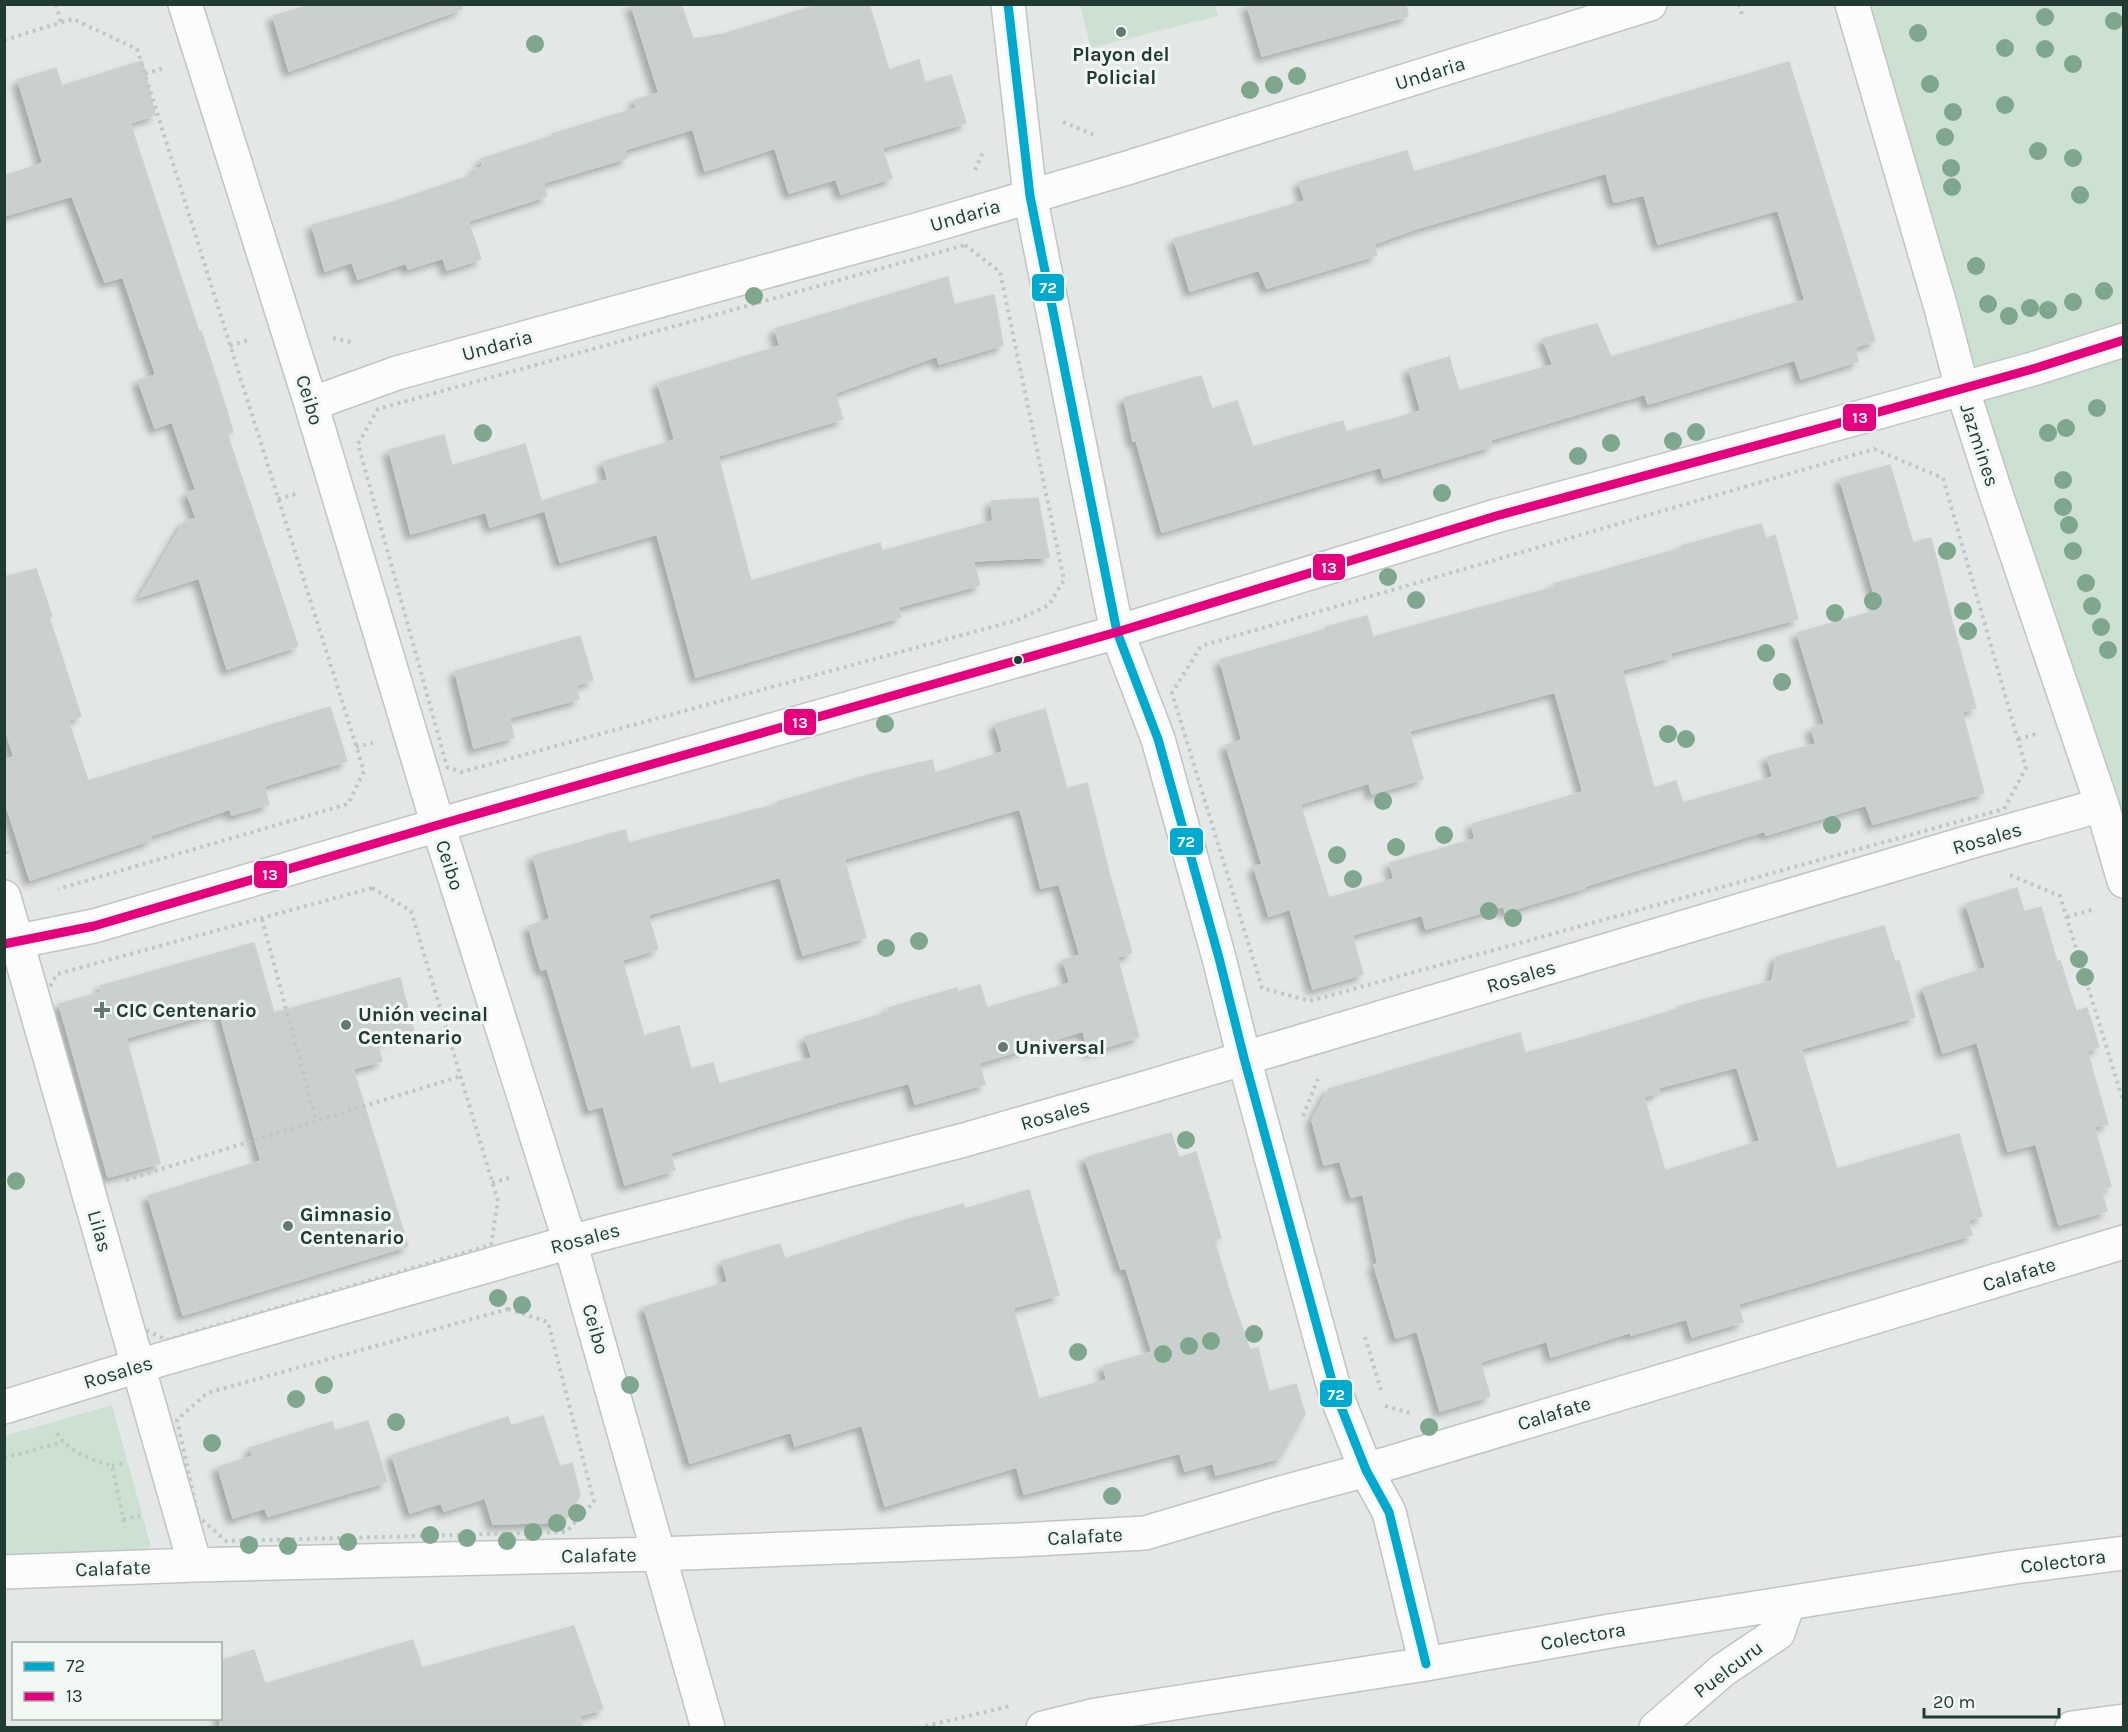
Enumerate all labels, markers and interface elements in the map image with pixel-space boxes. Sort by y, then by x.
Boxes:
marker: Playon del Policial [1114,25,1128,39]
place label: Playon del Policial [1072,43,1170,89]
street label: Undaria [1392,52,1468,95]
street label: Undaria [927,194,1003,236]
line badge: 72 [1031,273,1065,302]
text: 72 [1039,278,1057,297]
street label: Undaria [459,325,535,366]
street label: Ceibo [291,372,328,428]
street label: Jazmines [1955,401,2004,490]
line badge: 13 [1842,403,1877,432]
text: 13 [1852,408,1868,427]
line badge: 13 [1312,553,1346,581]
text: 13 [1321,558,1337,577]
unlabelled marker [1012,654,1024,666]
line badge: 13 [783,708,817,736]
text: 13 [792,713,808,732]
street label: Rosales [1950,818,2024,859]
line badge: 72 [1169,827,1204,856]
text: 72 [1177,832,1195,851]
street label: Ceibo [431,837,468,893]
line badge: 13 [253,860,288,889]
text: 13 [262,865,278,884]
street label: Rosales [1484,955,1559,998]
place label: CIC Centenario [116,999,257,1022]
marker: CIC Centenario [93,1001,111,1019]
place label: Unión vecinal Centenario [358,1003,488,1049]
marker: Unión vecinal Centenario [339,1018,353,1032]
place label: Universal [1015,1036,1105,1059]
marker: Universal [996,1040,1010,1054]
street label: Rosales [1018,1094,1092,1135]
place label: Gimnasio Centenario [300,1203,404,1249]
street label: Lilas [83,1208,116,1255]
street label: Rosales [548,1218,622,1259]
marker: Gimnasio Centenario [281,1219,295,1233]
street label: Calafate [1980,1252,2059,1297]
street label: Ceibo [577,1301,614,1357]
street label: Rosales [81,1351,156,1394]
line badge: 72 [1319,1379,1353,1408]
text: 72 [1327,1385,1345,1404]
street label: Calafate [1515,1391,1594,1436]
street label: Calafate [1047,1523,1123,1550]
street label: Calafate [561,1543,637,1568]
street label: Colectora [2019,1545,2107,1578]
street label: Calafate [75,1556,151,1581]
street label: Colectora [1539,1618,1627,1655]
street label: Puelcuru [1689,1636,1767,1703]
legend [12,1642,222,1720]
text: 72 [66,1655,85,1677]
scale bar [1924,1681,2059,1719]
text: 13 [66,1685,83,1707]
text: 20 m [1933,1691,1975,1713]

